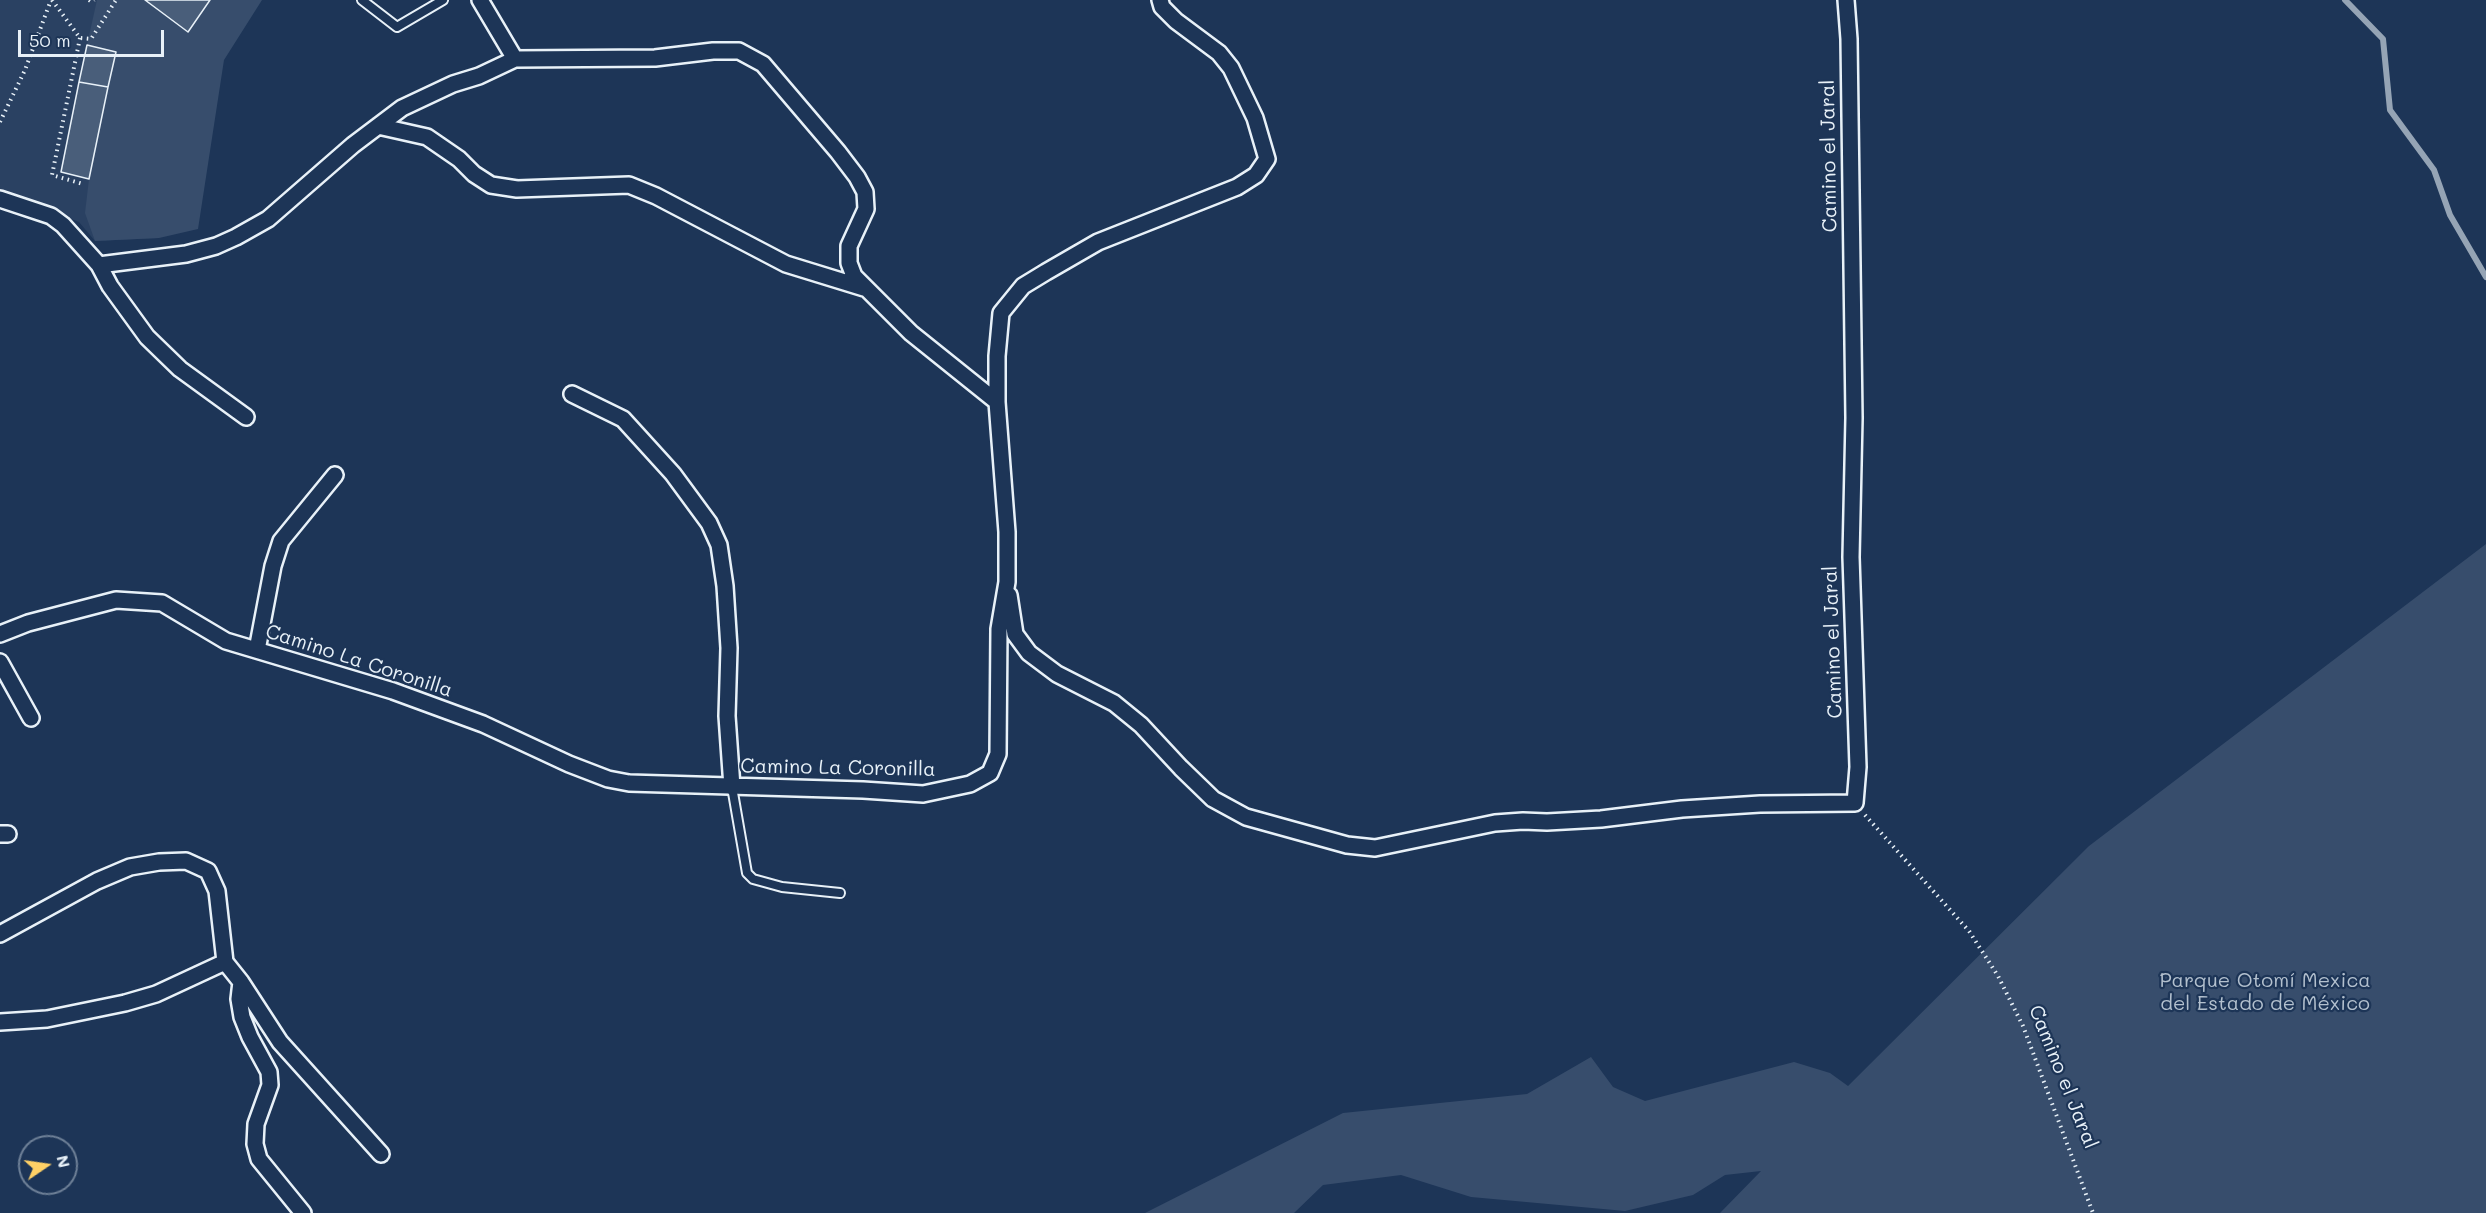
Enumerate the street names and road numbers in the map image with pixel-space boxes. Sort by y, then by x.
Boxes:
street label: Camino el Jaral [1816,79,1842,233]
street label: Camino el Jaral [1818,565,1848,719]
street label: Camino La Coronilla [262,619,456,703]
street label: Camino La Coronilla [740,754,936,782]
street label: Camino el Jaral [2023,1002,2103,1152]

